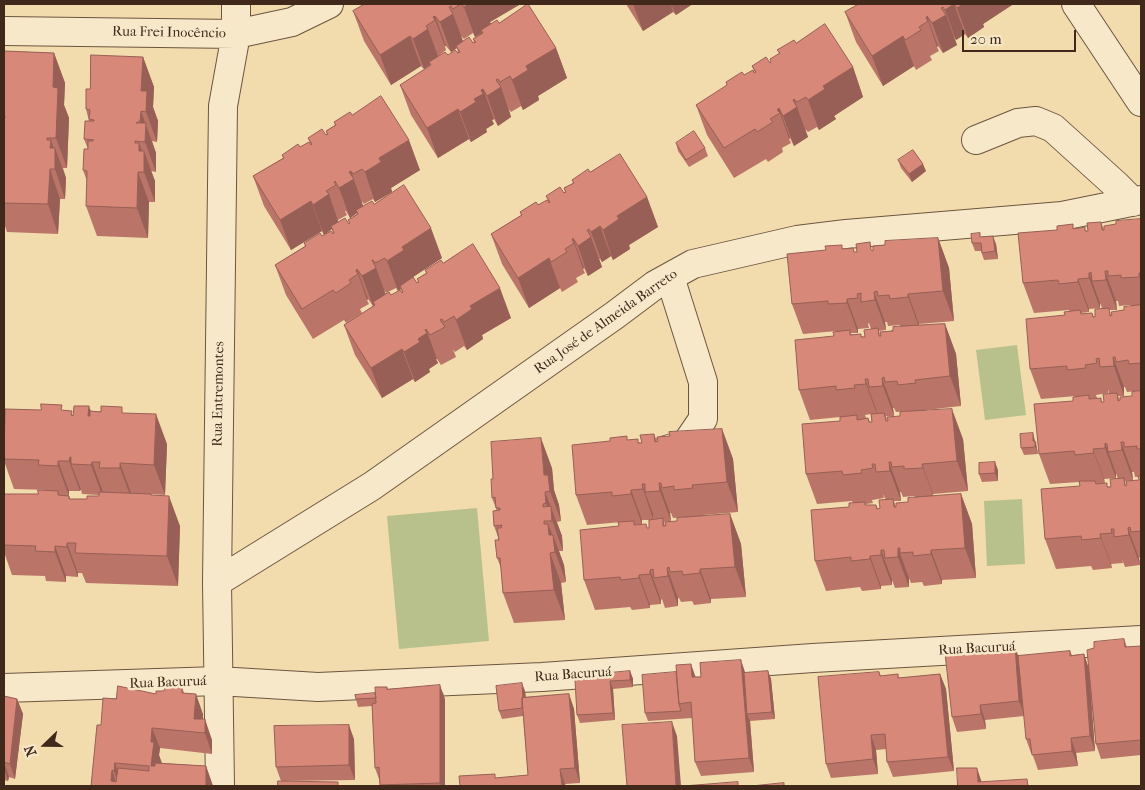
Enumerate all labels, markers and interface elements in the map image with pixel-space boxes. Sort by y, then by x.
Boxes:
scale bar [965,20,1079,52]
street label: Rua Frei Inocêncio [112,24,226,42]
text: 20 m [970,30,1002,48]
street label: Rua José de Almeida Barreto [531,266,681,378]
street label: Rua Entremontes [210,341,228,447]
street label: Rua Bacuruá [938,639,1016,659]
street label: Rua Bacuruá [534,664,612,686]
street label: Rua Bacuruá [129,673,207,693]
north arrow [20,720,70,770]
text: N [21,743,40,759]

